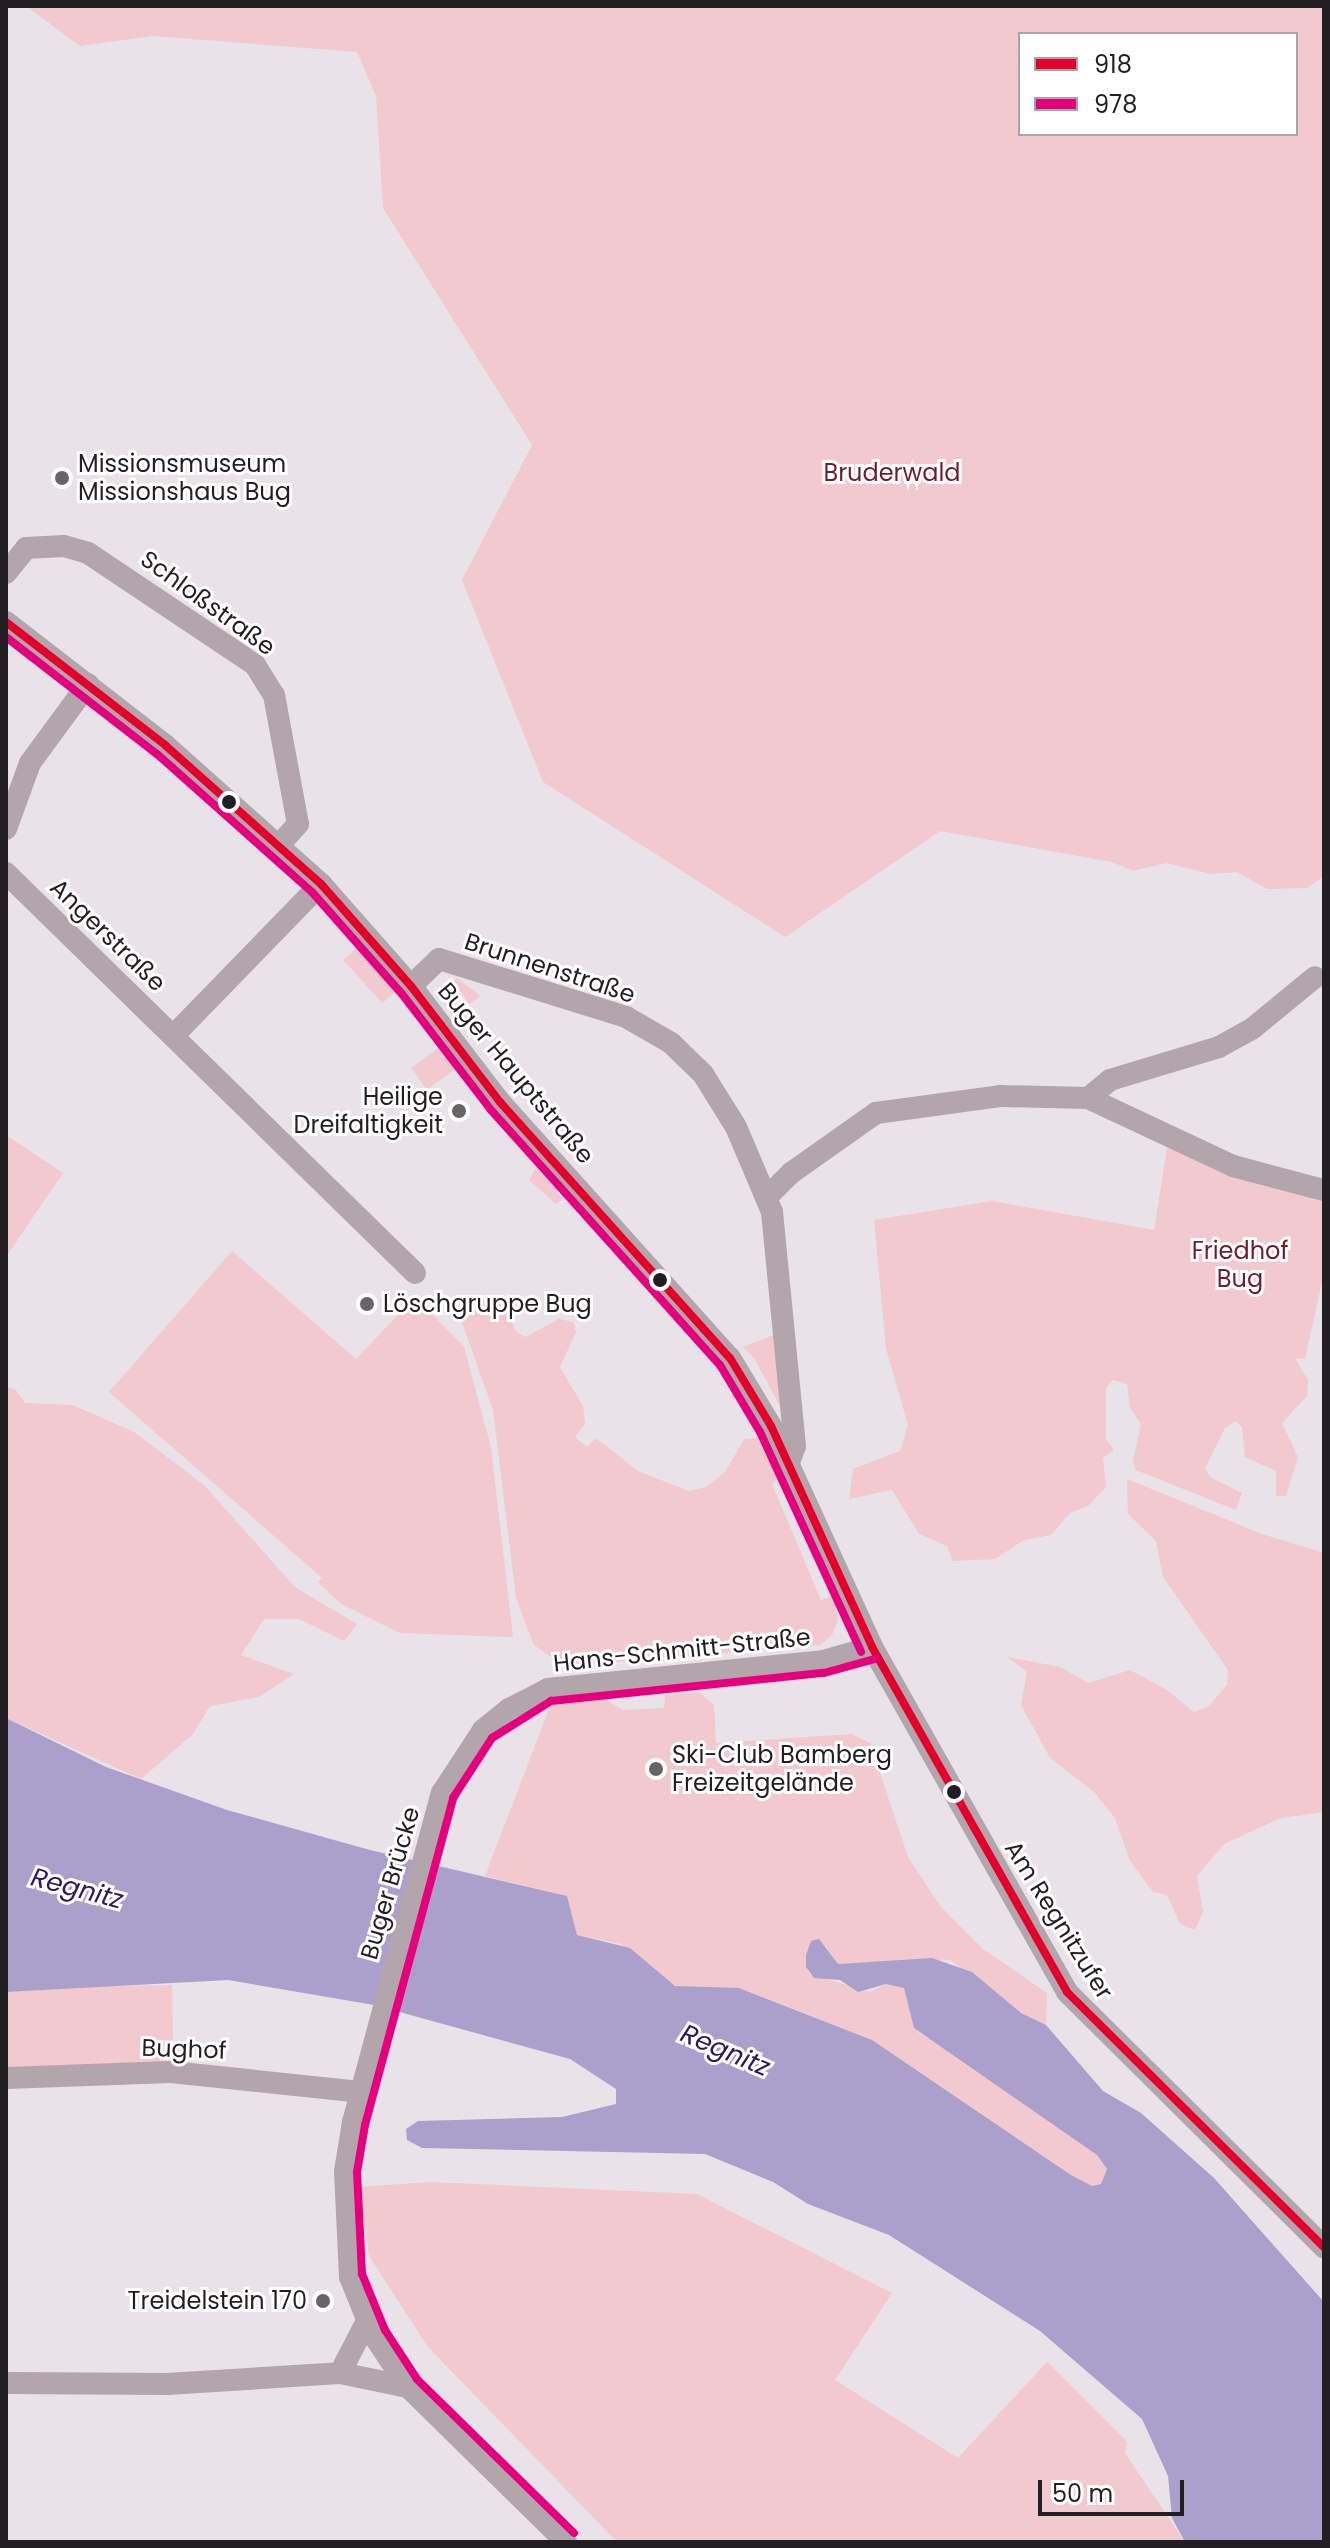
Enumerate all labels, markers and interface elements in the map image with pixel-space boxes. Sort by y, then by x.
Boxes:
legend [1018,32,1298,136]
text: 918 [1094,48,1132,81]
text: 978 [1094,88,1137,121]
place label: Missionsmuseum Missionshaus Bug [78,450,291,506]
park label: Bruderwald [823,459,961,487]
marker: Missionsmuseum Missionshaus Bug [53,469,71,487]
street label: Schloßstraße [135,545,281,661]
unlabelled marker [221,794,237,810]
street label: Angerstraße [44,873,172,997]
street label: Brunnenstraße [461,927,639,1009]
street label: Buger Hauptstraße [432,977,600,1169]
place label: Heilige Dreifaltigkeit [294,1083,443,1139]
marker: Heilige Dreifaltigkeit [450,1102,468,1120]
park label: Friedhof Bug [1192,1237,1288,1293]
unlabelled marker [652,1272,668,1288]
place label: Löschgruppe Bug [383,1290,592,1318]
marker: Löschgruppe Bug [358,1295,376,1313]
street label: Hans-Schmitt-Straße [552,1622,812,1678]
place label: Ski-Club Bamberg Freizeitgelände [672,1741,892,1797]
marker: Ski-Club Bamberg Freizeitgelände [647,1760,665,1778]
unlabelled marker [946,1784,962,1800]
street label: Buger Brücke [354,1803,426,1963]
street label: Am Regnitzufer [999,1836,1119,2004]
water label: Regnitz [28,1862,126,1916]
water label: Regnitz [676,2018,774,2084]
street label: Bughof [141,2033,227,2065]
place label: Treidelstein 170 [128,2287,307,2315]
marker: Treidelstein 170 [314,2292,332,2310]
scale bar [1042,2464,1188,2514]
text: 50 m [1052,2477,1113,2510]

